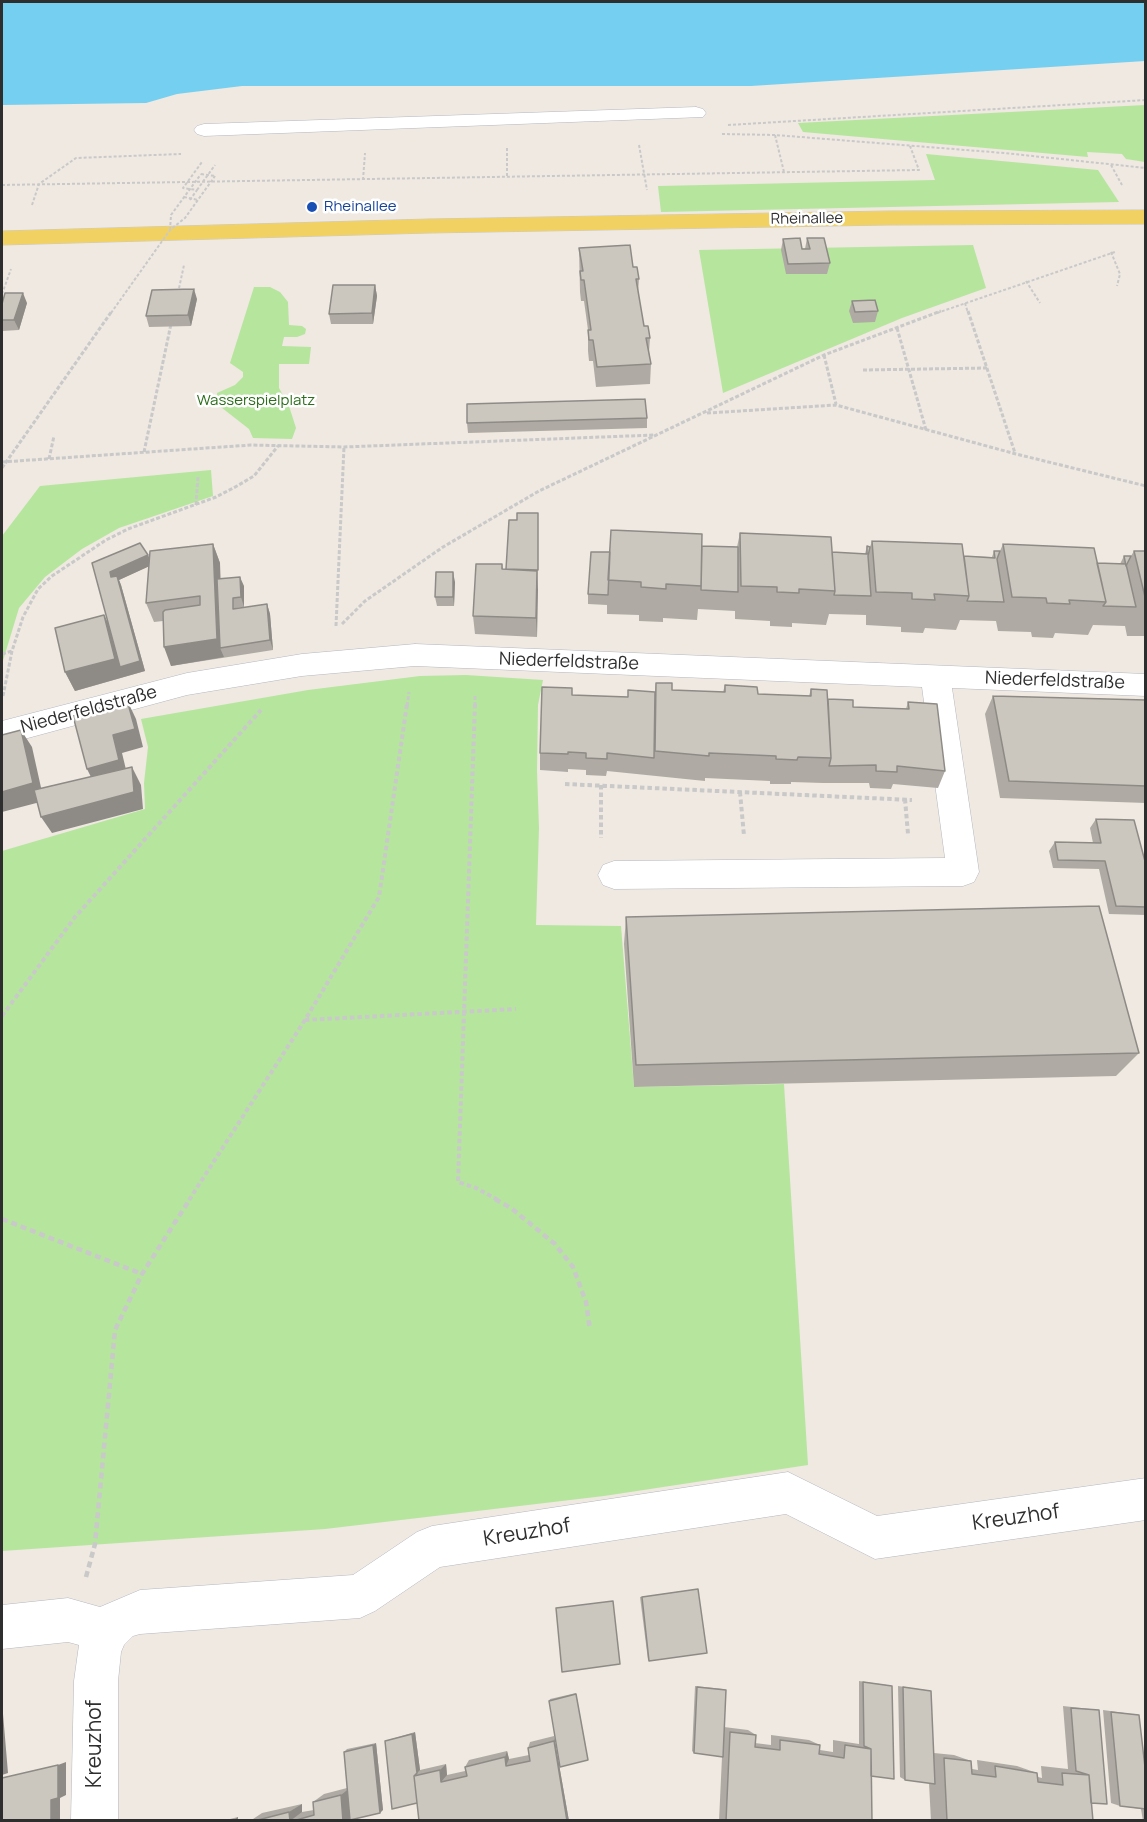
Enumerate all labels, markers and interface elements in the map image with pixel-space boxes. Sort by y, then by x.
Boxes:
place label: Rheinallee [324,198,396,216]
marker: Rheinallee [305,200,319,214]
street label: Rheinallee [771,209,843,229]
park label: Wasserspielplatz [197,392,315,410]
street label: Niederfeldstraße [499,649,639,675]
street label: Niederfeldstraße [985,668,1125,694]
street label: Niederfeldstraße [18,681,160,739]
street label: Kreuzhof [971,1499,1061,1537]
street label: Kreuzhof [482,1514,572,1552]
street label: Kreuzhof [82,1700,108,1788]

